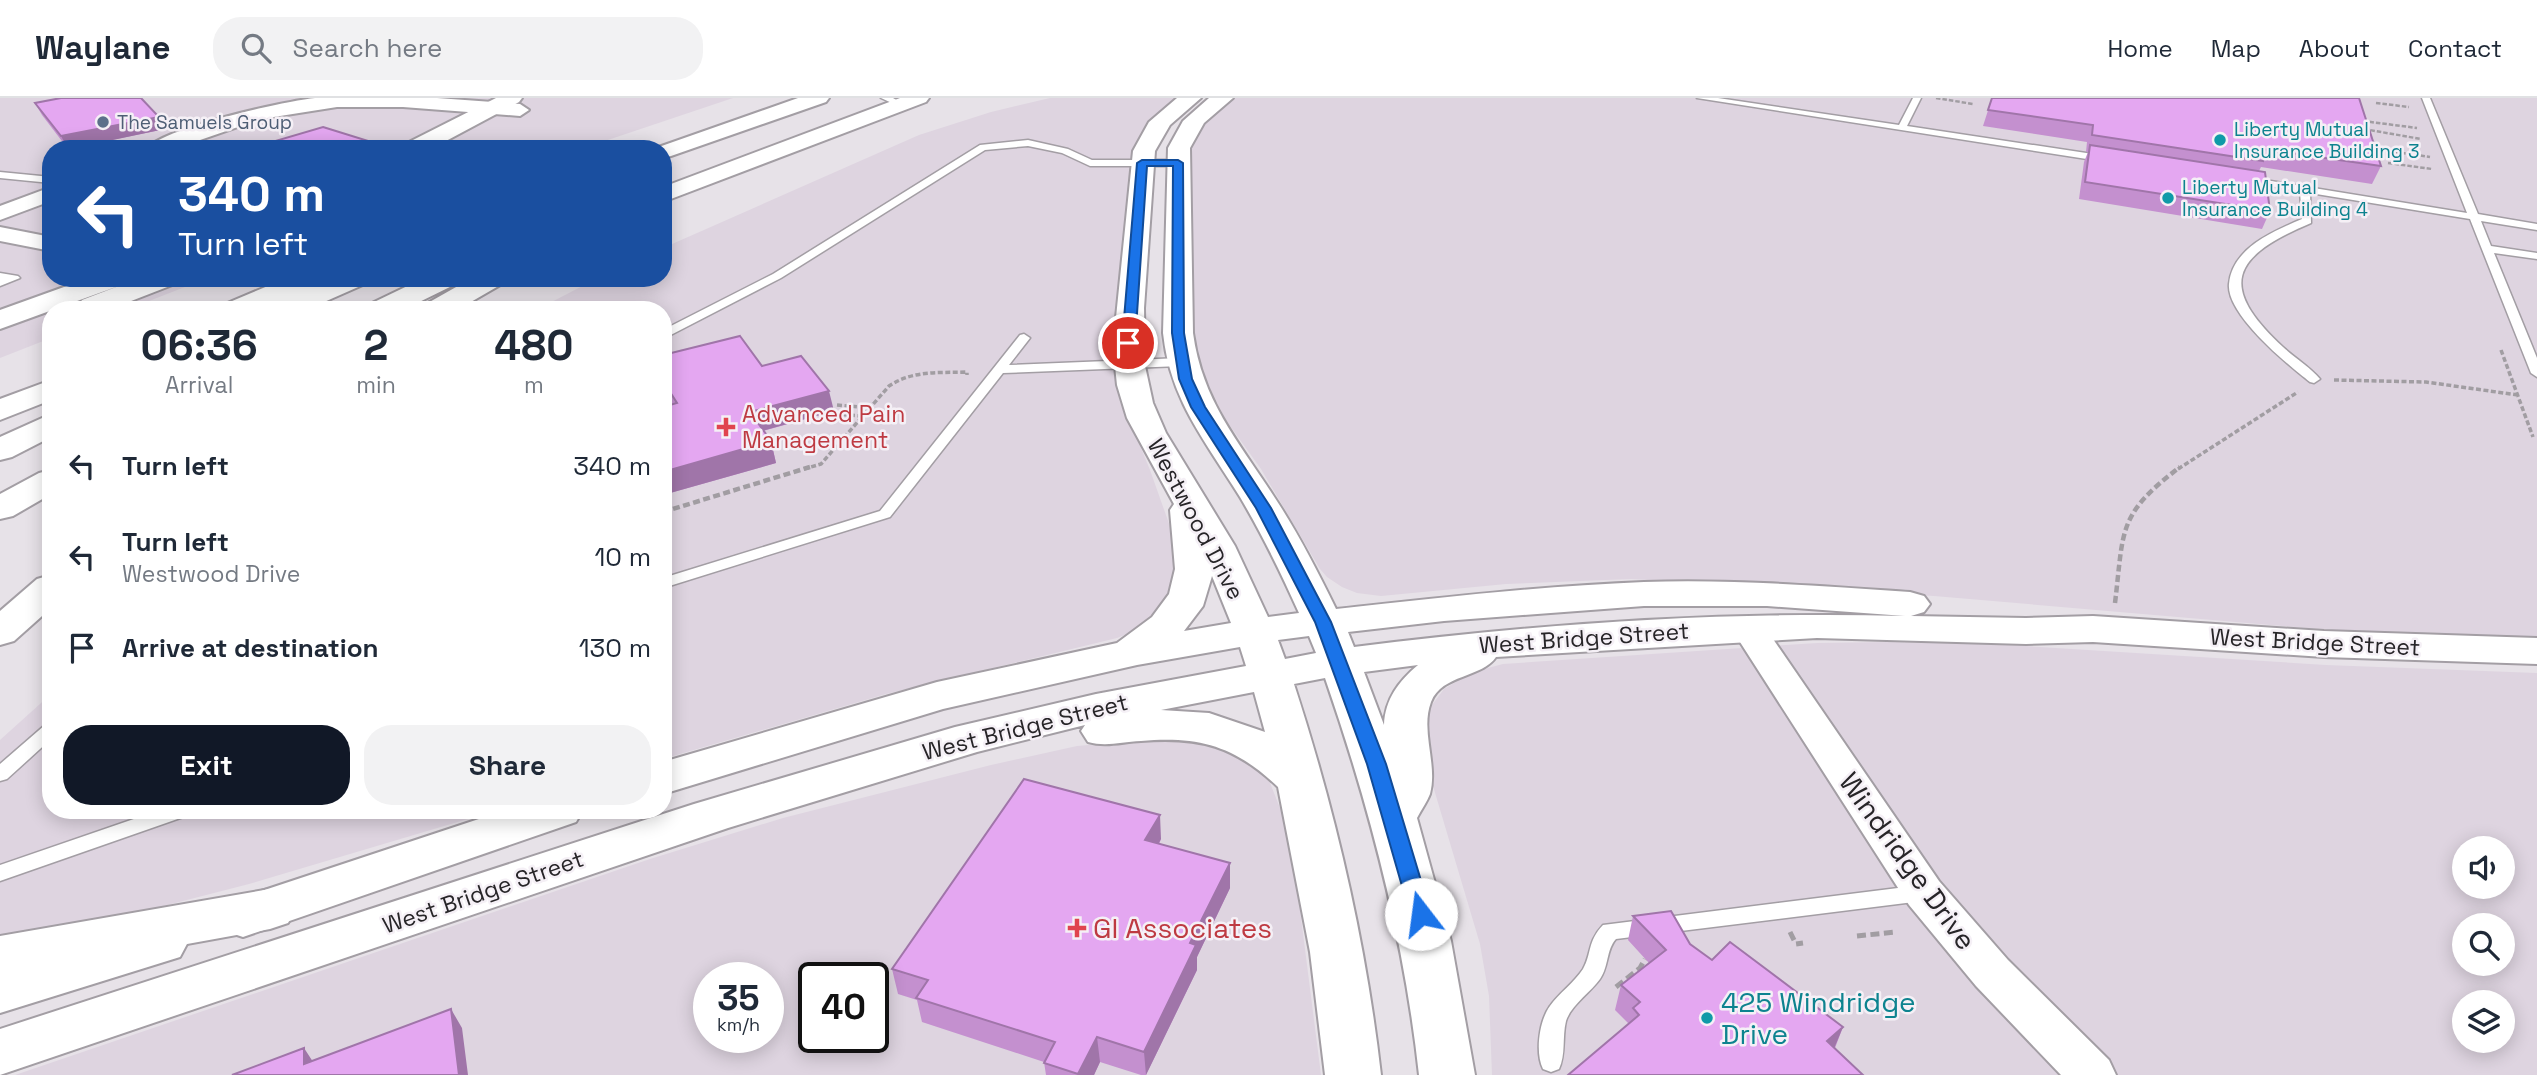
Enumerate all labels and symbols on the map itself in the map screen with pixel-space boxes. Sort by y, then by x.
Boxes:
place label: The Samuels Group [117,110,292,135]
marker: The Samuels Group [95,114,111,130]
place label: Liberty Mutual Insurance Building 3 [2234,117,2419,164]
marker: Liberty Mutual Insurance Building 3 [2212,132,2228,148]
place label: Liberty Mutual Insurance Building 4 [2182,175,2368,222]
marker: Liberty Mutual Insurance Building 4 [2160,190,2176,206]
pin [1098,313,1158,373]
place label: Advanced Pain Management [742,399,905,455]
marker: Advanced Pain Management [716,417,736,437]
street label: Westwood Drive [1141,433,1251,605]
street label: West Bridge Street [1478,616,1690,660]
street label: West Bridge Street [2209,622,2421,662]
street label: West Bridge Street [919,687,1131,767]
street label: Windridge Drive [1831,765,1985,957]
street label: West Bridge Street [379,844,587,940]
position arrow [1384,877,1458,951]
place label: GI Associates [1093,910,1272,946]
marker: GI Associates [1067,918,1087,938]
speed limit sign: 40 [798,962,889,1053]
place label: 425 Windridge Drive [1721,984,1916,1052]
marker: 425 Windridge Drive [1699,1010,1715,1026]

